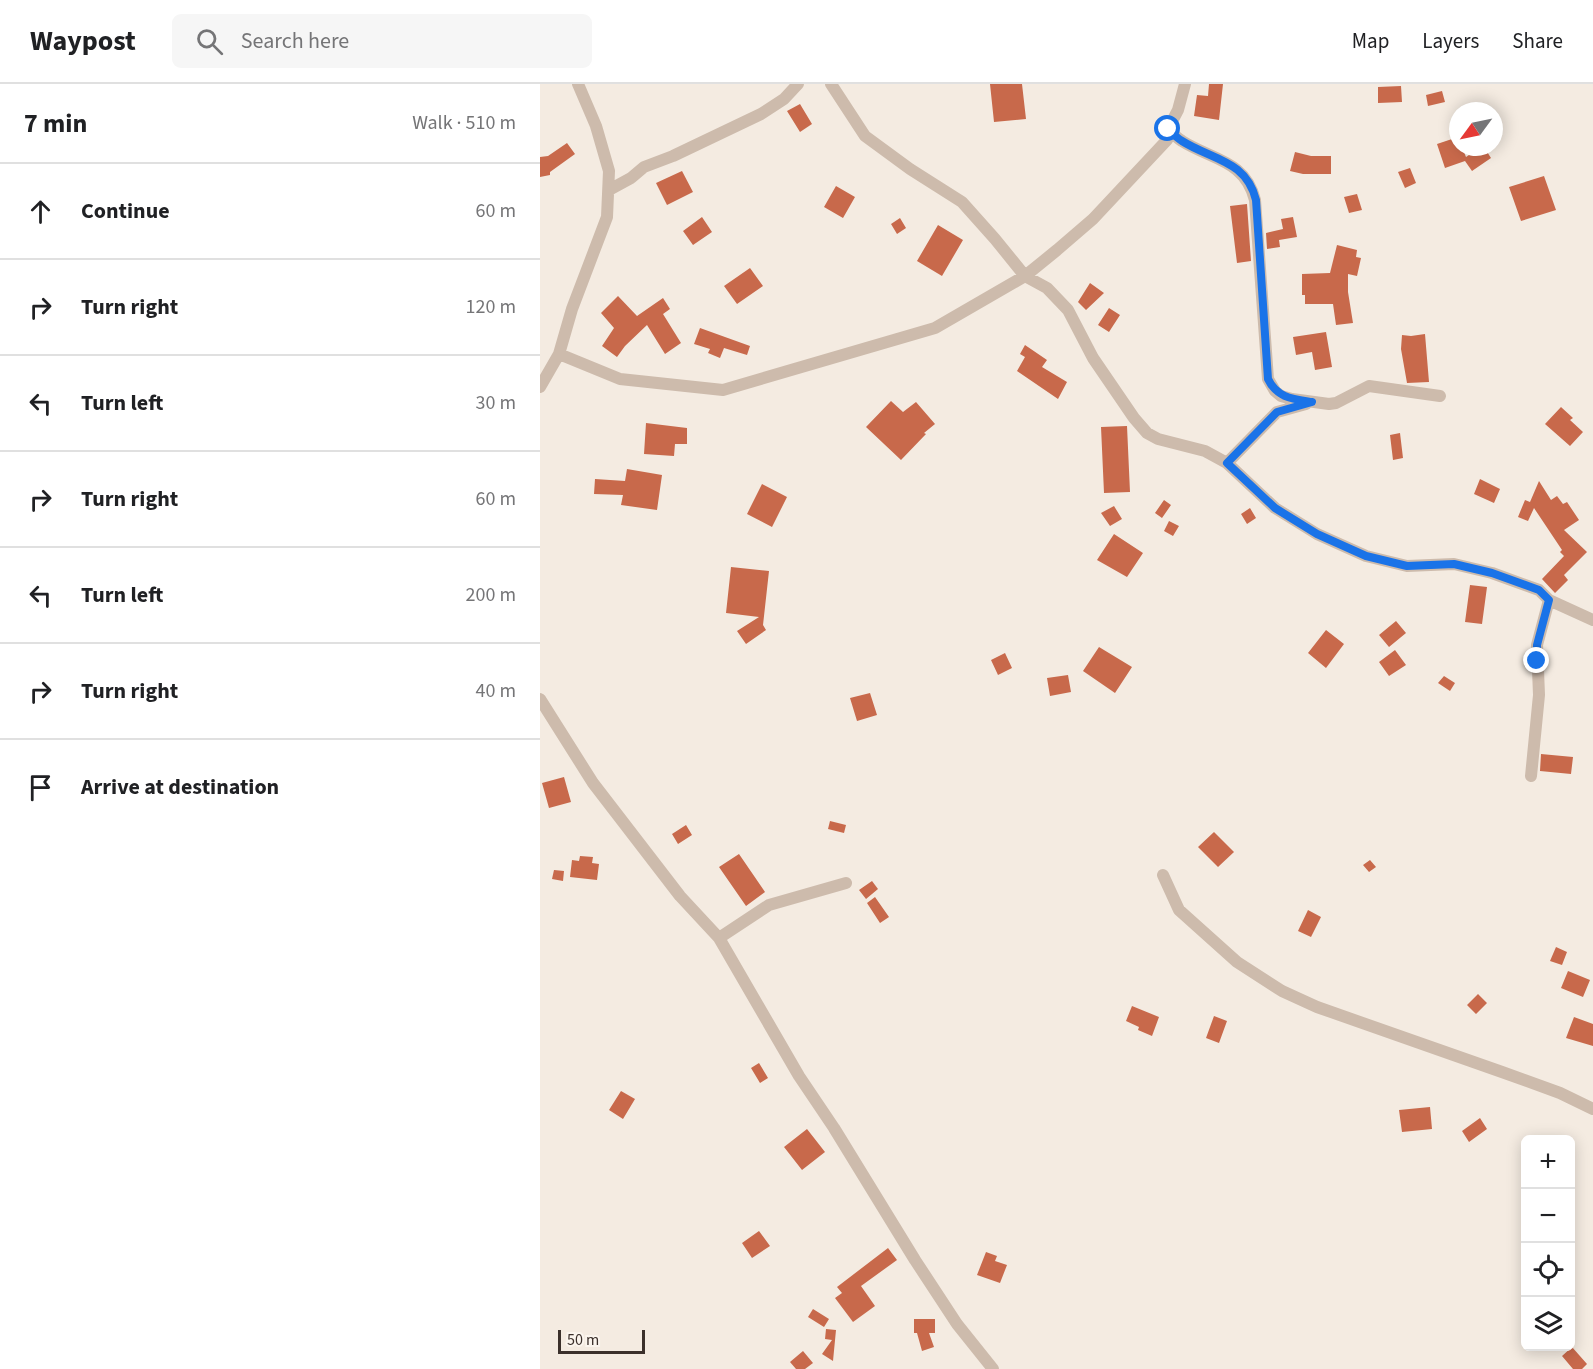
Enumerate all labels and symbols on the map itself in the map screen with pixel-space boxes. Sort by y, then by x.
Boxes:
north arrow [1449,102,1503,156]
route start [1154,115,1180,141]
route end [1523,647,1549,673]
scale bar [558,1327,645,1354]

